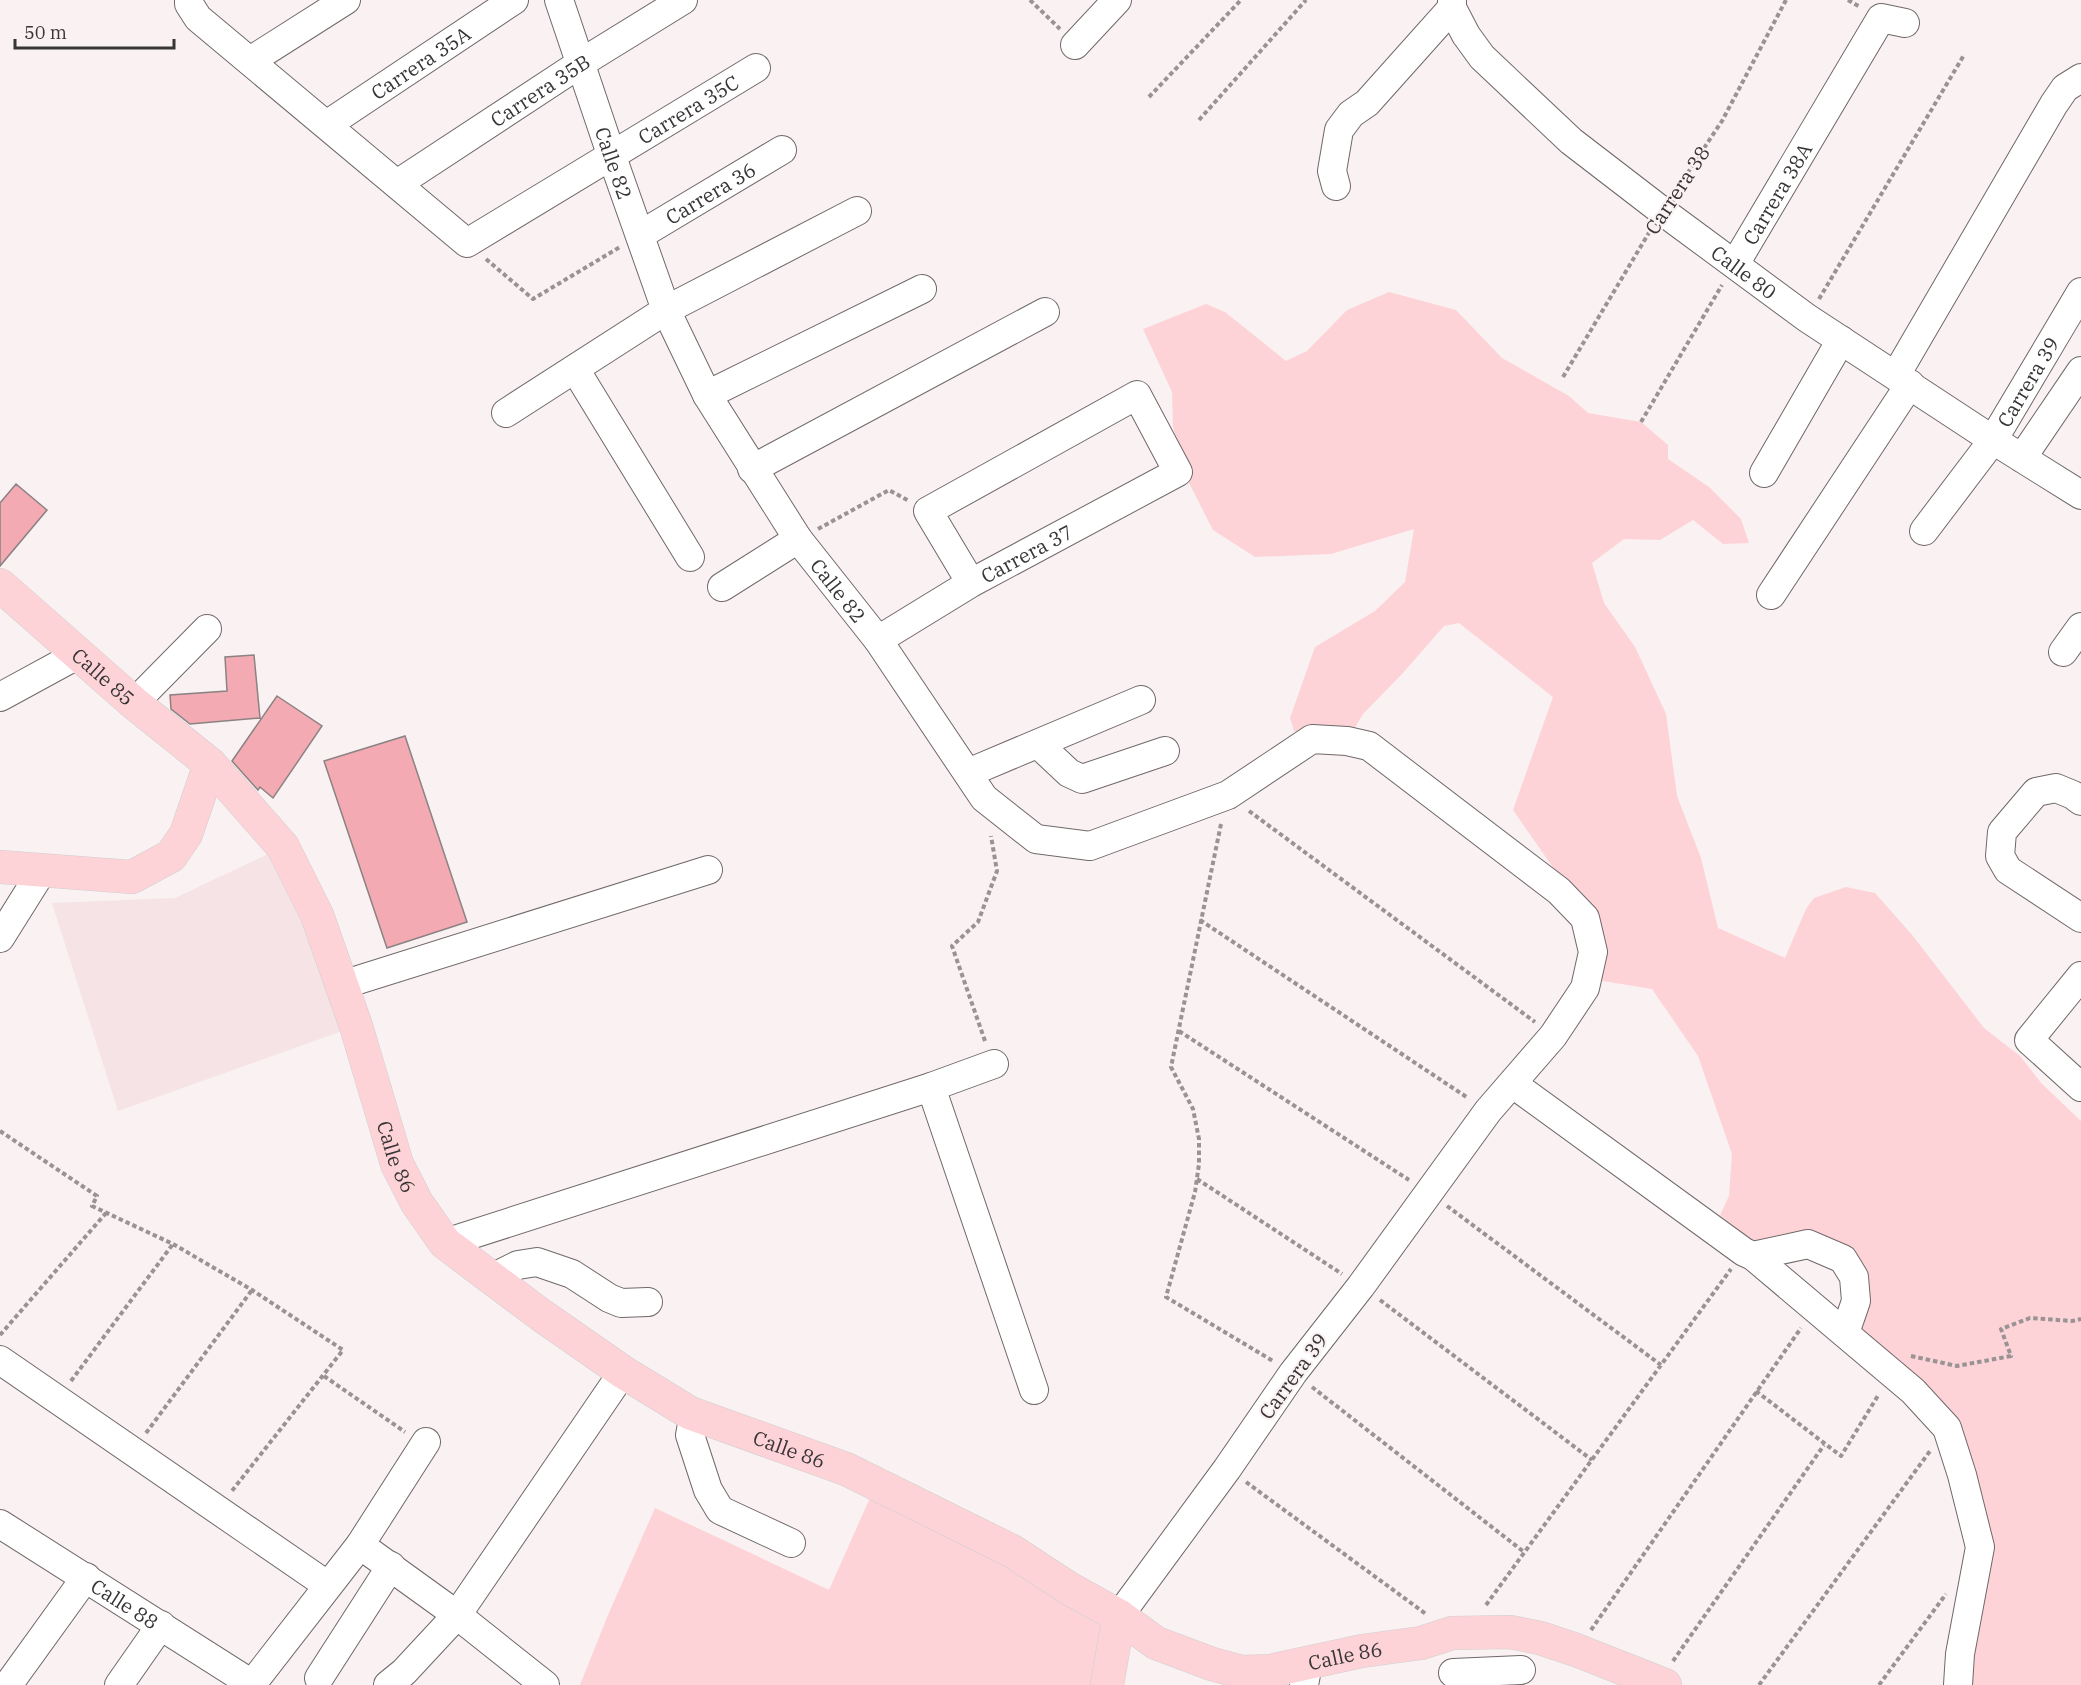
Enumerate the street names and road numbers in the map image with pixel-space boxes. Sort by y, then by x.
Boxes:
street label: Carrera 35A [365,19,476,105]
street label: Carrera 35B [485,47,595,133]
street label: Carrera 35C [633,68,744,150]
street label: Calle 82 [589,123,639,203]
street label: Carrera 38A [1736,137,1818,250]
street label: Carrera 38 [1638,140,1716,240]
street label: Carrera 36 [660,155,760,230]
street label: Calle 80 [1706,239,1782,305]
street label: Carrera 39 [1990,332,2065,432]
street label: Carrera 37 [976,518,1077,589]
street label: Calle 82 [805,552,872,628]
street label: Calle 85 [66,641,141,711]
street label: Calle 86 [371,1117,423,1197]
street label: Carrera 39 [1253,1327,1333,1425]
street label: Calle 86 [750,1423,829,1474]
street label: Calle 88 [86,1572,164,1635]
street label: Calle 86 [1306,1635,1384,1676]

